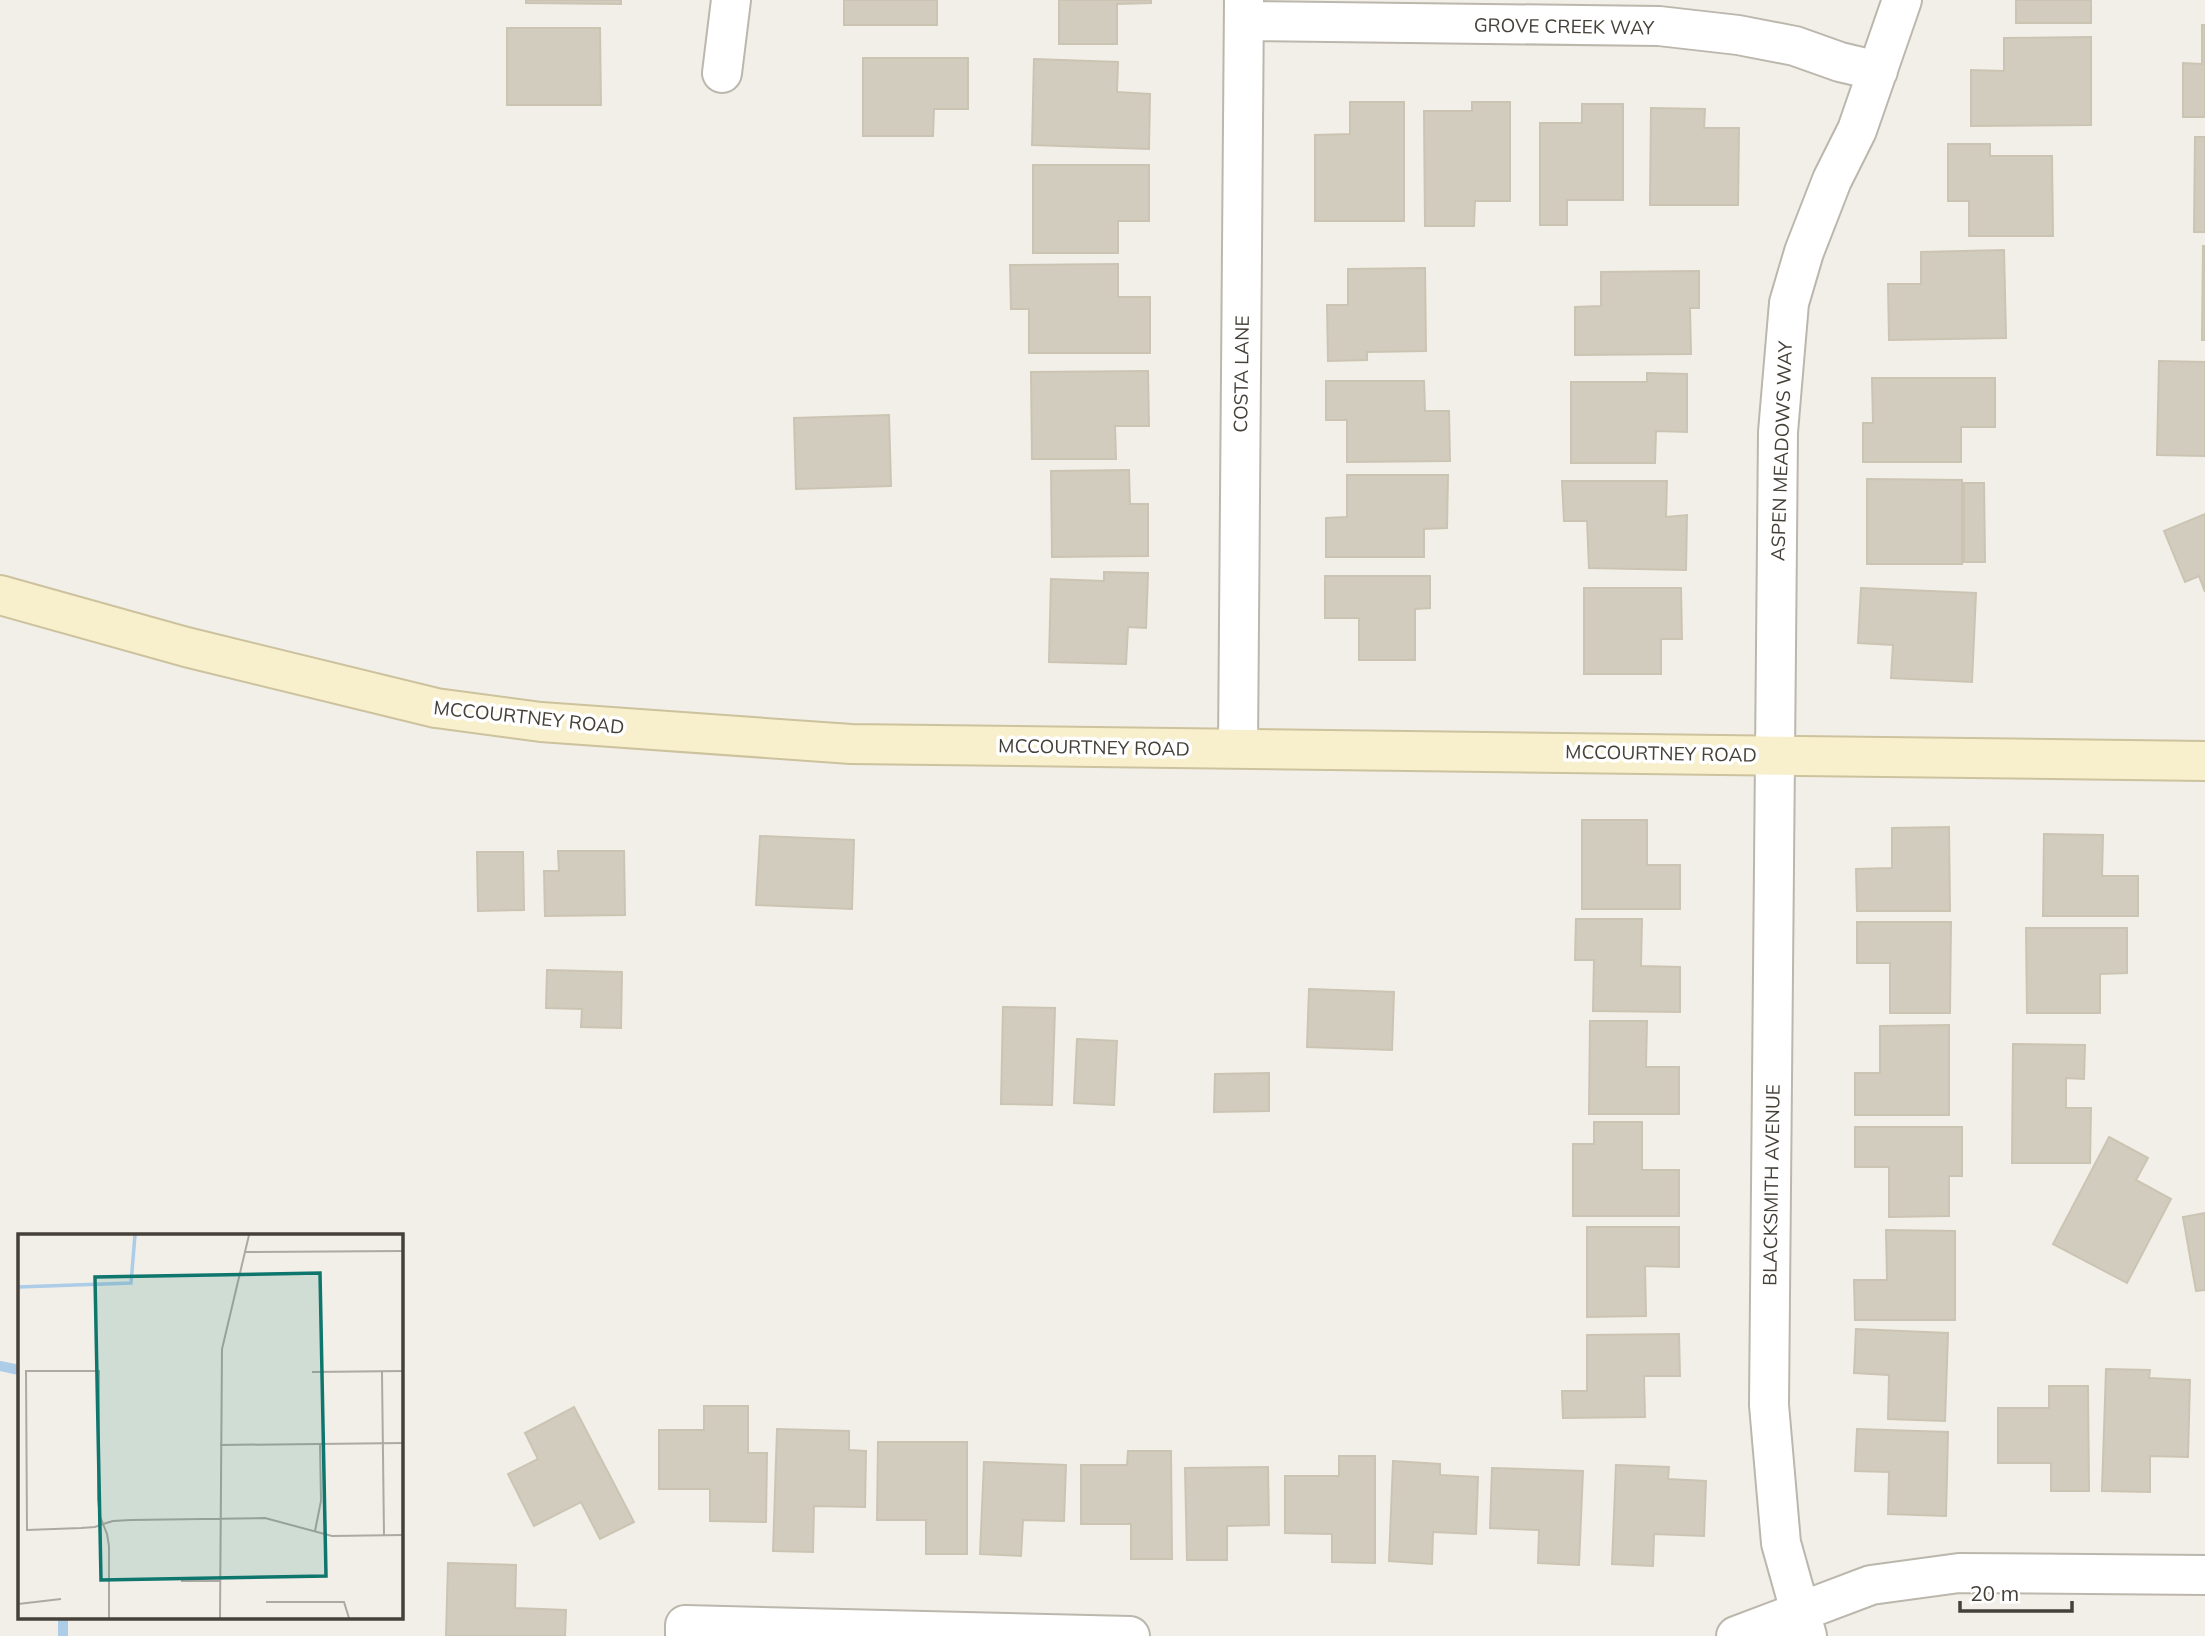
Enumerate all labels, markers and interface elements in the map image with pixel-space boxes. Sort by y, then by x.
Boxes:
street label: GROVE CREEK WAY [1474,12,1655,40]
street label: COSTA LANE [1228,315,1254,433]
street label: ASPEN MEADOWS WAY [1765,340,1797,561]
street label: MCCOURTNEY ROAD [432,695,626,739]
street label: MCCOURTNEY ROAD [998,733,1190,761]
street label: MCCOURTNEY ROAD [1565,739,1757,767]
street label: BLACKSMITH AVENUE [1757,1084,1785,1286]
inset map [18,1234,402,1618]
scale bar [1960,1570,2072,1614]
text: 20 m [1970,1580,2019,1606]

